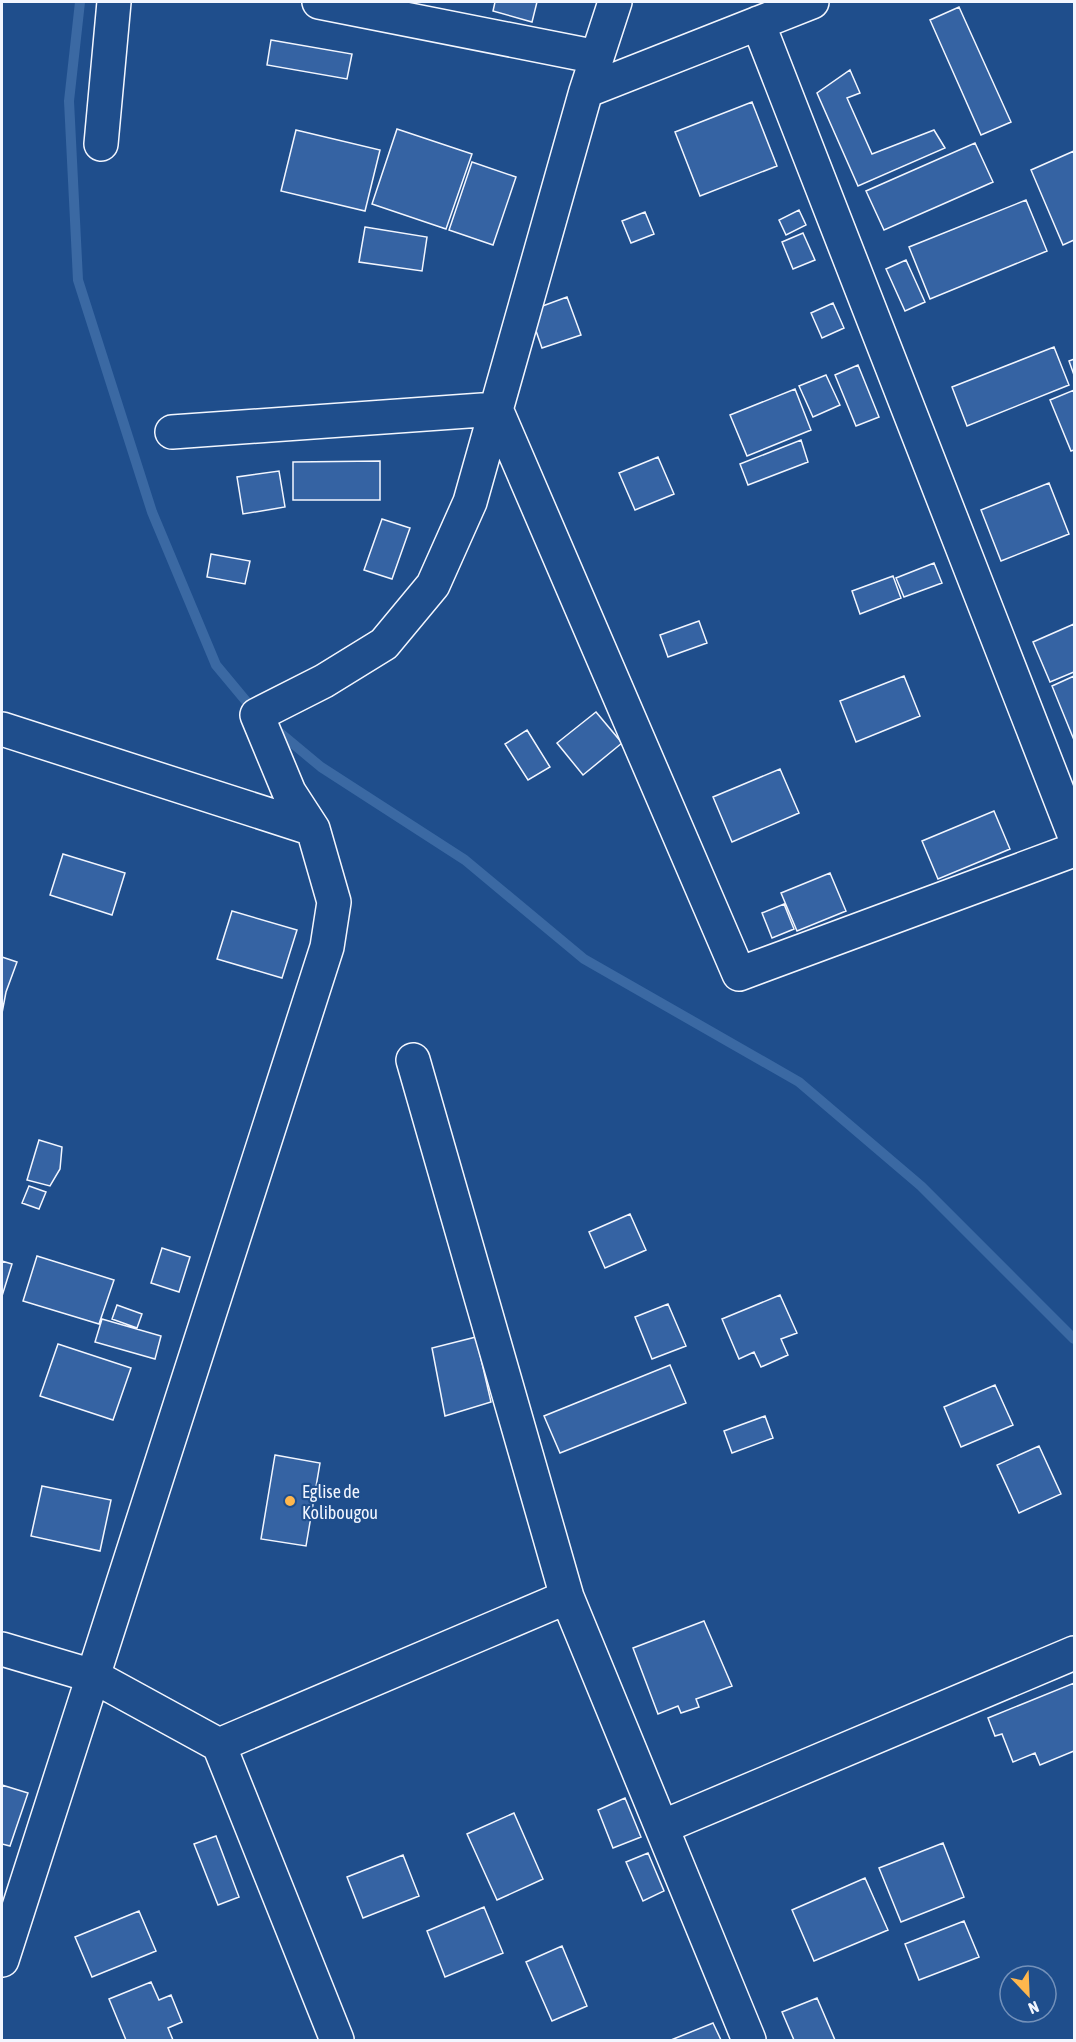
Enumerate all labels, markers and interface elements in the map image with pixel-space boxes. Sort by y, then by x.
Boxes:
place label: Eglise de Kolibougou [302,1481,378,1523]
marker: Eglise de Kolibougou [283,1494,297,1508]
north arrow [998,1964,1058,2024]
text: N [1026,1998,1042,2018]

